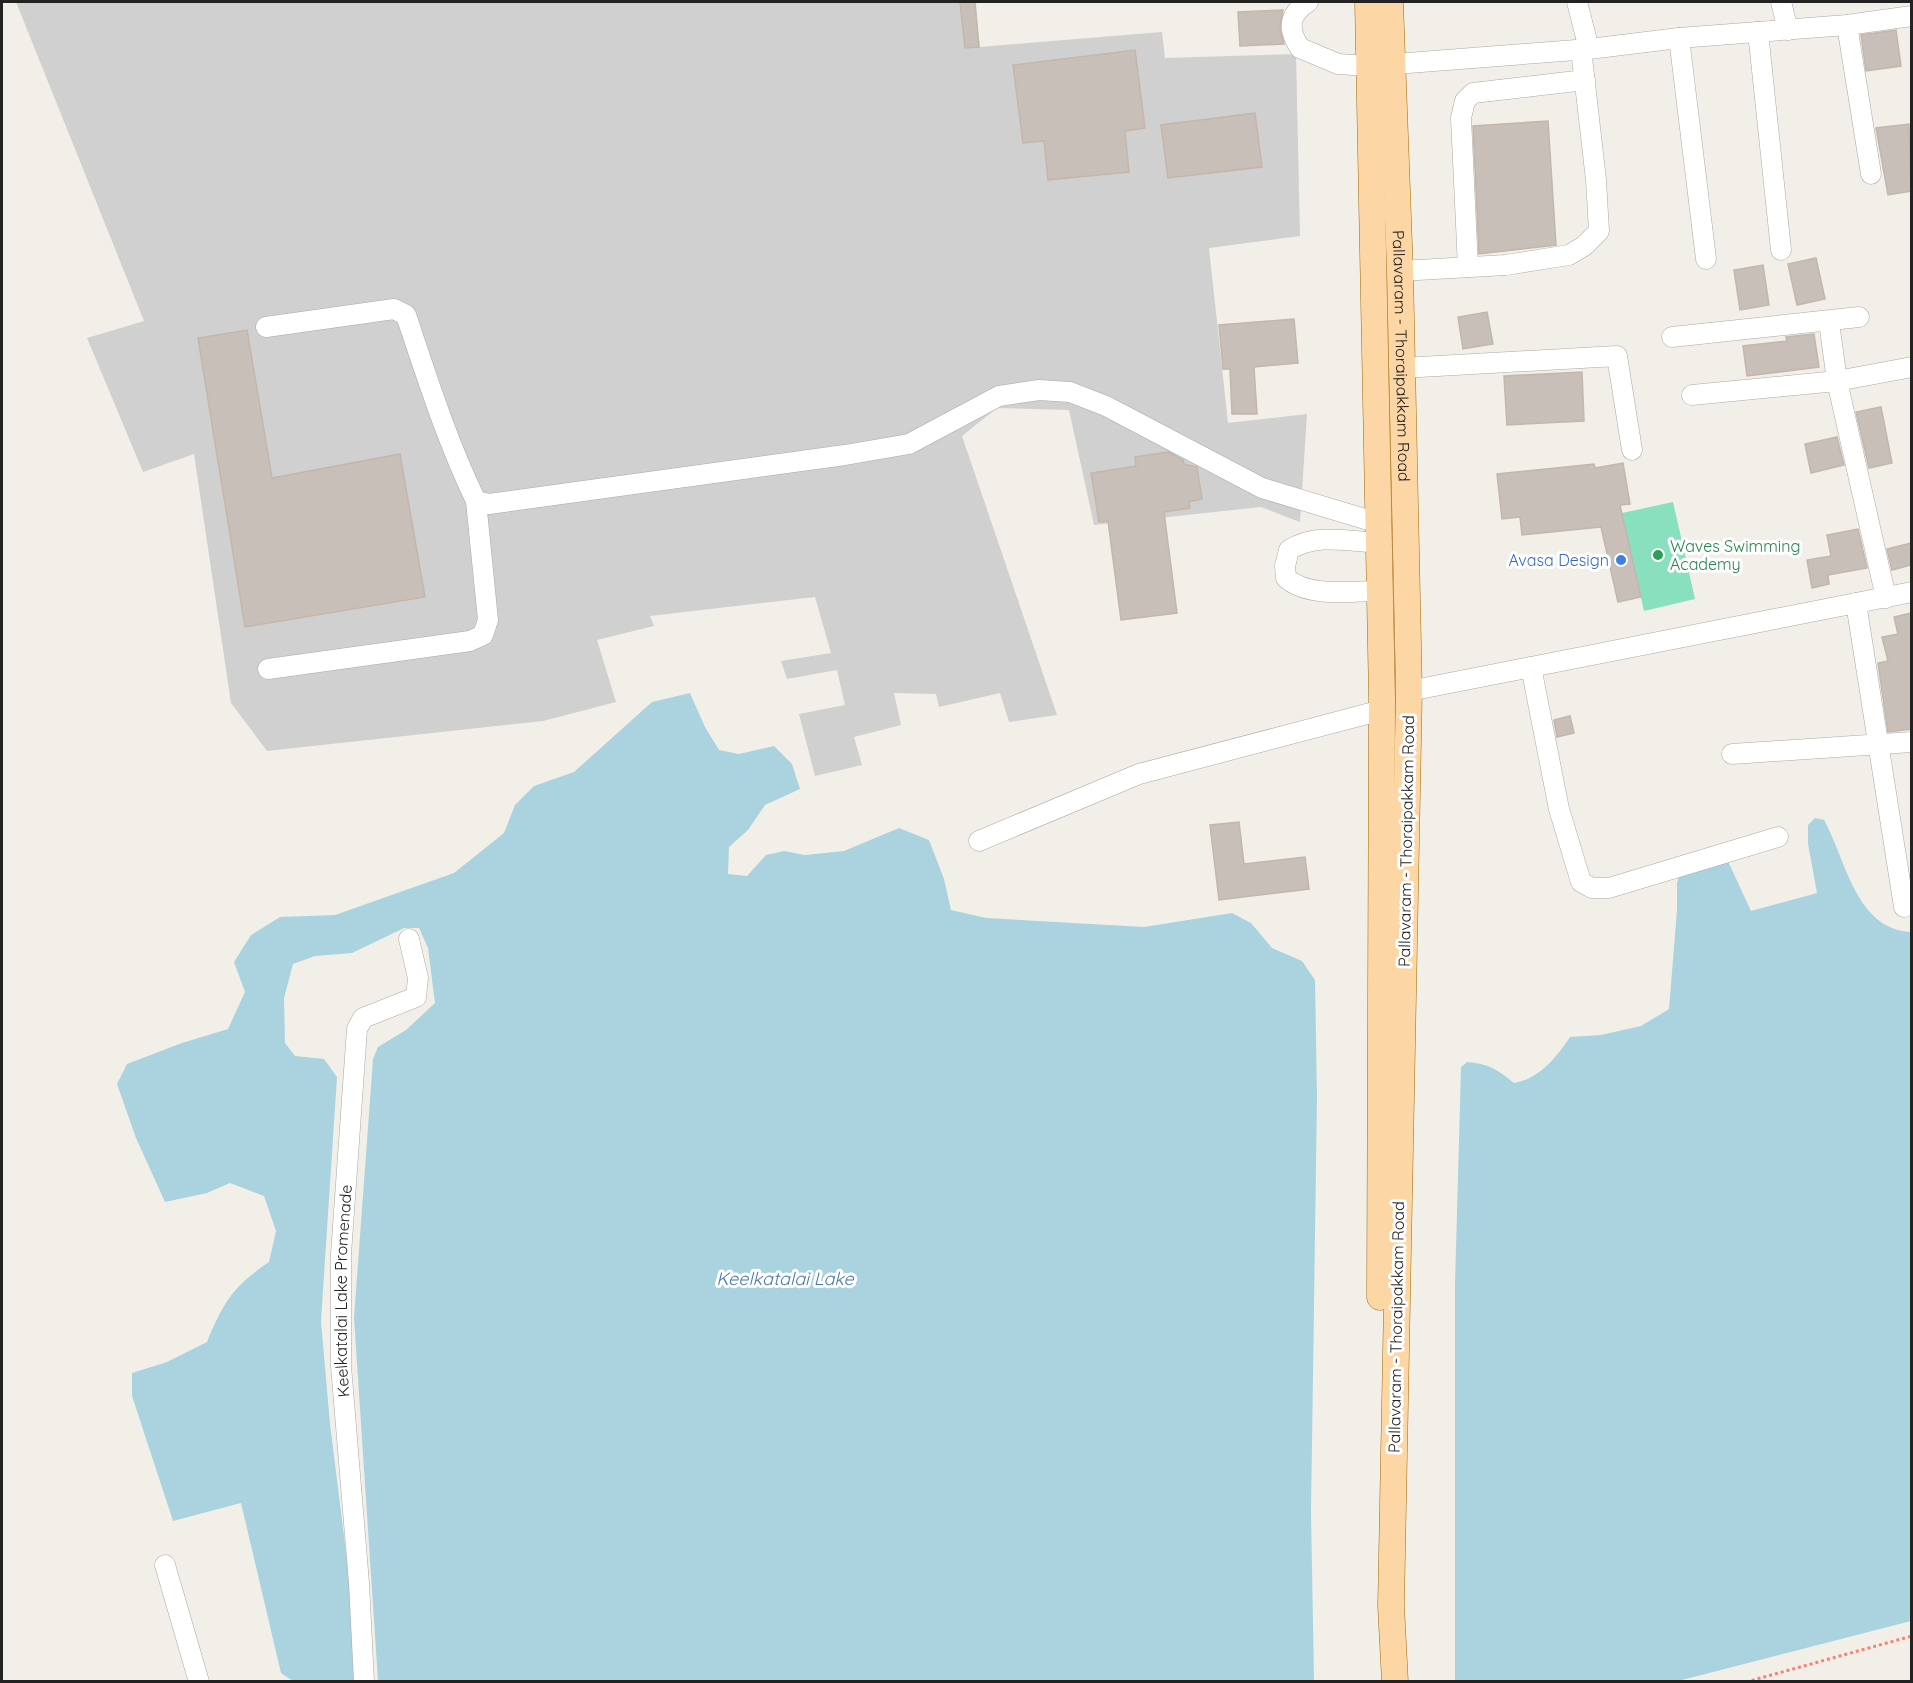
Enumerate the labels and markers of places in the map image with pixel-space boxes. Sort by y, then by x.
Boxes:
place label: Waves Swimming Academy [1670,536,1800,574]
marker: Waves Swimming Academy [1651,548,1665,562]
place label: Avasa Design [1508,550,1609,570]
marker: Avasa Design [1614,553,1628,567]

